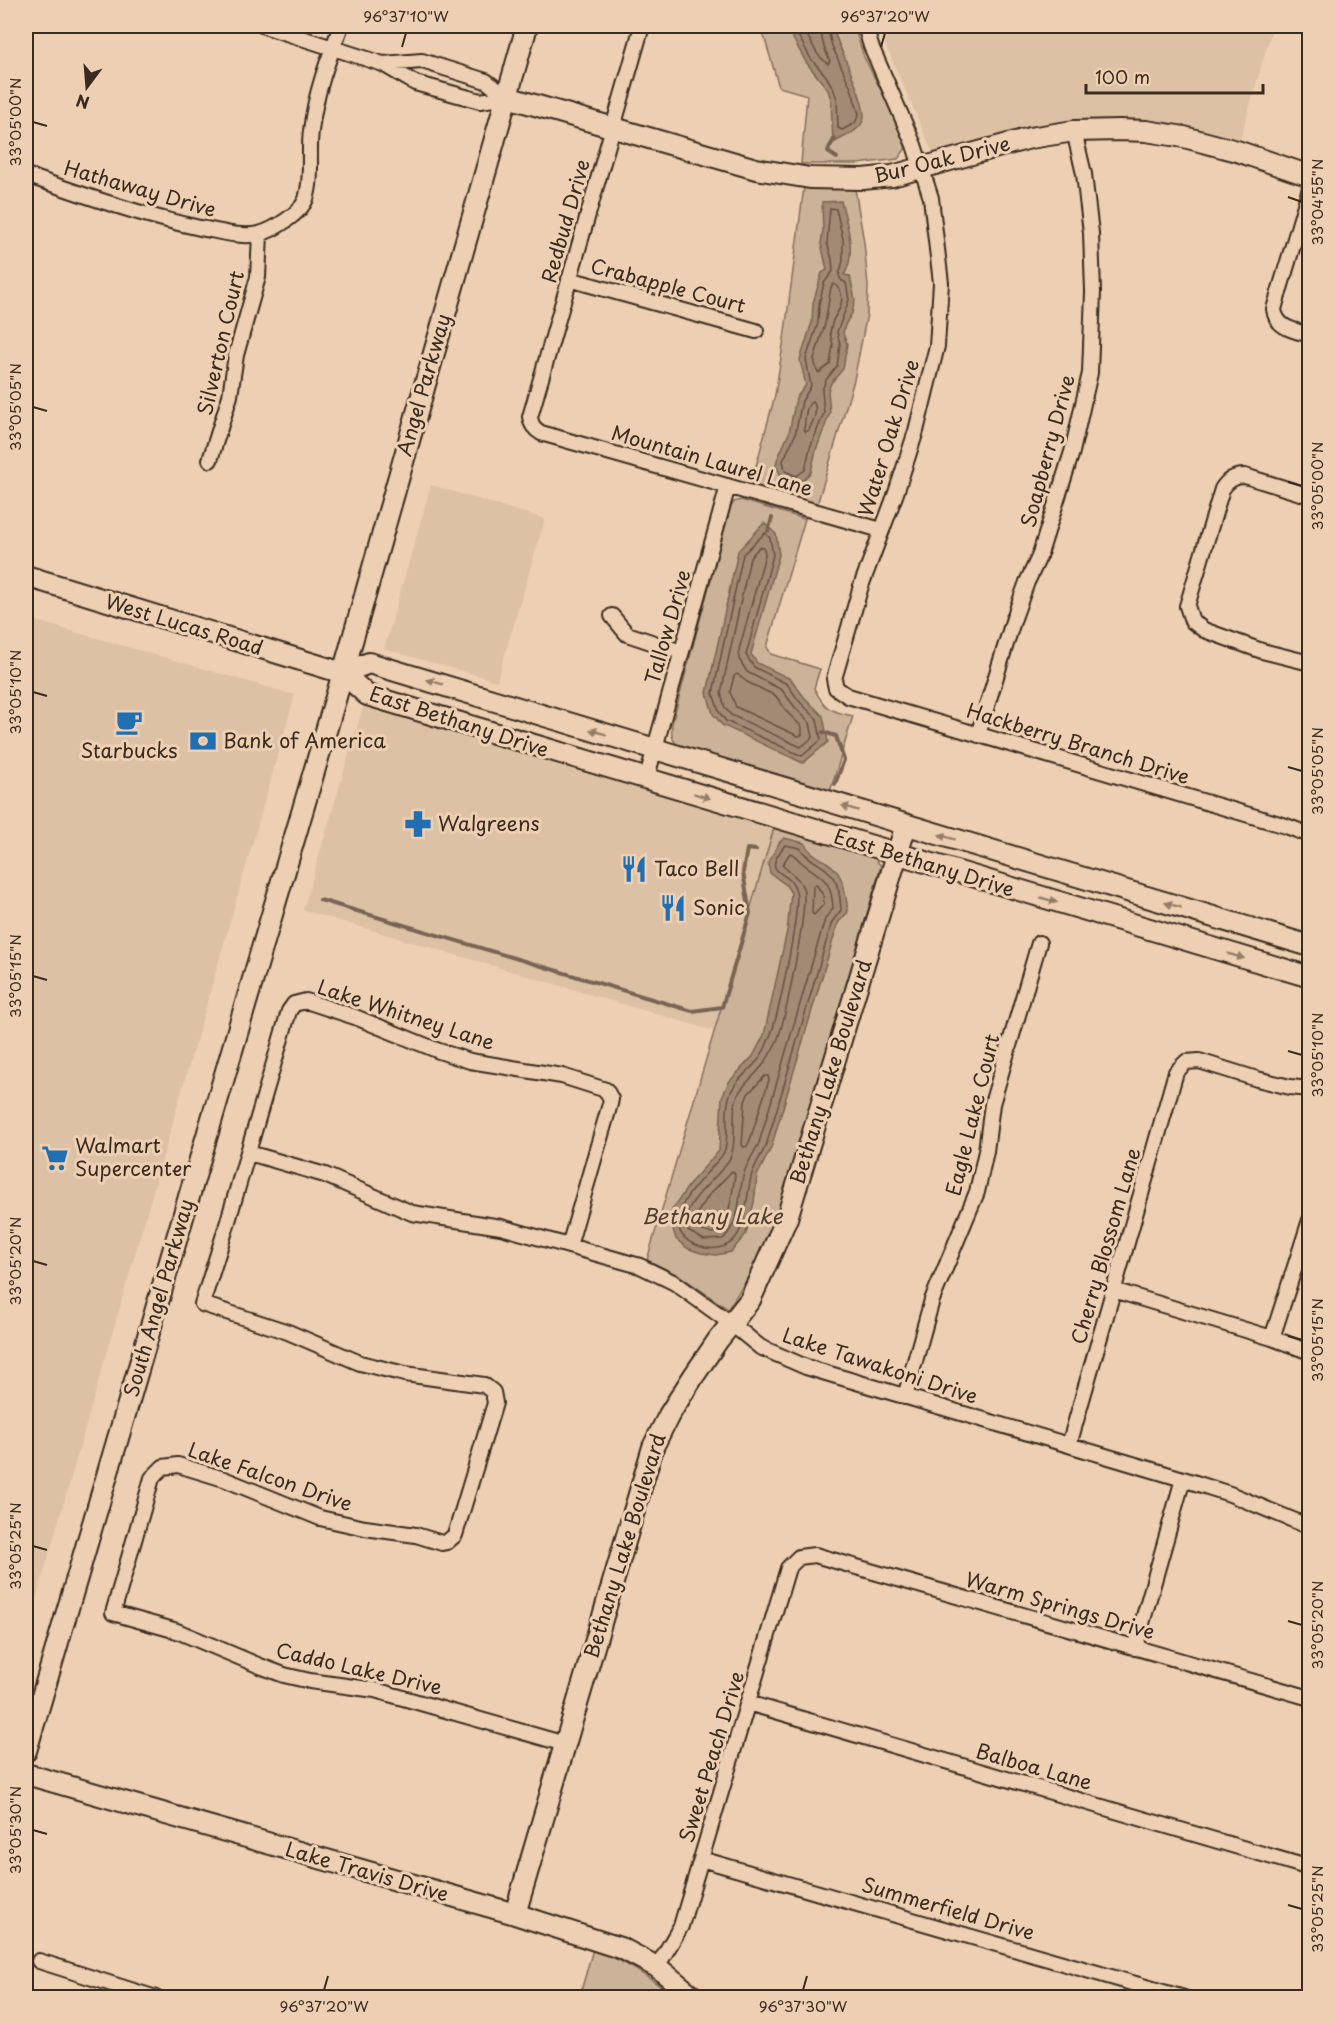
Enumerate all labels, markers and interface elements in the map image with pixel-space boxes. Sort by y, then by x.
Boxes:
text: 96°37'10"W [363,4,449,27]
text: 96°37'20"W [840,4,930,27]
north arrow [57,57,117,117]
scale bar [1086,57,1263,95]
text: 100 m [1095,63,1150,90]
text: 33°05'00"N [3,77,26,167]
text: N [73,89,92,116]
street label: Bur Oak Drive [871,128,1013,190]
street label: Hathaway Drive [61,152,220,224]
street label: Redbud Drive [533,155,597,286]
text: 33°04'55"N [1305,159,1328,245]
street label: Crabapple Court [588,250,749,320]
street label: Silverton Court [189,268,251,418]
street label: Angel Parkway [388,310,458,459]
street label: Water Oak Drive [850,355,926,520]
text: 33°05'05"N [3,363,26,451]
street label: Soapberry Drive [1012,371,1082,530]
street label: Mountain Laurel Lane [608,417,817,503]
text: 33°05'00"N [1305,441,1328,531]
street label: Tallow Drive [636,566,698,687]
street label: West Lucas Road [102,586,267,662]
text: 33°05'10"N [3,649,26,735]
one-way arrow [426,677,444,686]
street label: East Bethany Drive [366,678,553,764]
street label: Hackberry Branch Drive [963,695,1193,791]
cafe icon: Starbucks [114,707,144,737]
place label: Bank of America [223,725,386,755]
bank icon: Bank of America [188,726,218,756]
one-way arrow [588,727,606,736]
text: 33°05'05"N [1305,727,1328,815]
place label: Starbucks [81,735,177,765]
one-way arrow [693,792,711,801]
one-way arrow [841,803,859,812]
place label: Walgreens [438,808,540,838]
pharmacy icon: Walgreens [403,809,433,839]
street label: East Bethany Drive [831,820,1018,904]
one-way arrow [938,832,956,841]
place label: Taco Bell [654,853,739,883]
restaurant icon: Taco Bell [619,854,649,884]
place label: Sonic [693,892,745,922]
restaurant icon: Sonic [658,893,688,923]
one-way arrow [1040,896,1058,905]
one-way arrow [1164,900,1182,909]
text: 33°05'15"N [3,934,26,1018]
one-way arrow [1227,952,1245,961]
street label: Bethany Lake Boulevard [782,955,879,1188]
street label: Lake Whitney Lane [314,971,499,1057]
text: 33°05'10"N [1305,1012,1328,1098]
street label: Eagle Lake Court [937,1031,1007,1199]
place label: Walmart Supercenter [75,1130,192,1183]
supermarket icon: Walmart Supercenter [40,1143,70,1173]
street label: Cherry Blossom Lane [1063,1144,1147,1348]
street label: South Angel Parkway [115,1195,201,1400]
water label: Bethany Lake [642,1199,784,1231]
text: 33°05'20"N [3,1217,26,1305]
text: 33°05'15"N [1305,1298,1328,1382]
street label: Lake Tawakoni Drive [779,1319,982,1411]
street label: Bethany Lake Boulevard [576,1429,673,1662]
street label: Lake Falcon Drive [184,1434,356,1518]
text: 33°05'25"N [3,1502,26,1590]
street label: Warm Springs Drive [962,1564,1158,1646]
text: 33°05'20"N [1305,1581,1328,1669]
street label: Caddo Lake Drive [273,1634,445,1702]
street label: Sweet Peach Drive [671,1667,751,1846]
street label: Balboa Lane [973,1735,1096,1797]
text: 33°05'30"N [3,1786,26,1874]
street label: Lake Travis Drive [282,1833,452,1909]
text: 33°05'25"N [1305,1865,1328,1953]
street label: Summerfield Drive [858,1869,1038,1947]
text: 96°37'20"W [279,1994,369,2017]
text: 96°37'30"W [759,1994,848,2017]

